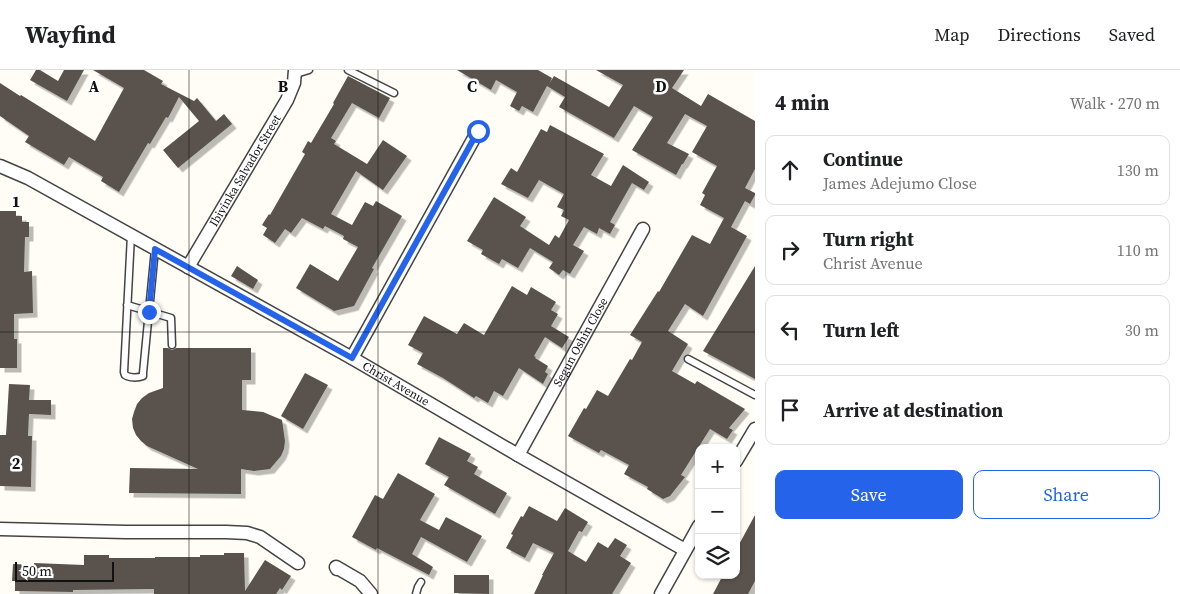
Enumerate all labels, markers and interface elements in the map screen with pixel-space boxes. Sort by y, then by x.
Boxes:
text: Wayfind [25,18,116,51]
text: Map [934,22,970,47]
text: Directions [998,22,1081,47]
text: Saved [1109,22,1155,47]
text: A [89,75,100,97]
text: B [278,75,289,97]
text: C [467,75,477,97]
text: D [655,75,667,97]
text: 4 min [775,88,830,117]
text: Walk · 270 m [1070,92,1160,114]
street label: Ibiyinka Salvador Street [206,112,285,230]
route start [467,120,490,143]
text: Continue [823,146,903,172]
icon: ahead [776,156,804,184]
text: 130 m [1117,159,1159,181]
text: James Adejumo Close [823,172,977,194]
text: 1 [12,190,20,212]
text: Turn right [823,226,914,252]
icon: right [776,236,804,264]
text: 110 m [1117,239,1159,261]
text: Christ Avenue [823,252,923,274]
street label: Segun Oshin Close [549,295,611,389]
route end [138,301,161,324]
icon: left [776,316,804,344]
text: Turn left [823,317,899,343]
text: 30 m [1125,319,1159,341]
street label: Christ Avenue [360,358,432,409]
icon: arrive [776,396,804,424]
text: Arrive at destination [823,397,1003,423]
map controls [695,444,740,579]
button: + [695,444,740,489]
text: 2 [12,452,21,474]
button: Save [775,470,963,519]
button: Share [973,470,1160,519]
button: − [695,489,740,534]
button: layers [695,534,740,579]
scale bar [15,559,114,582]
text: 50 m [22,561,52,581]

